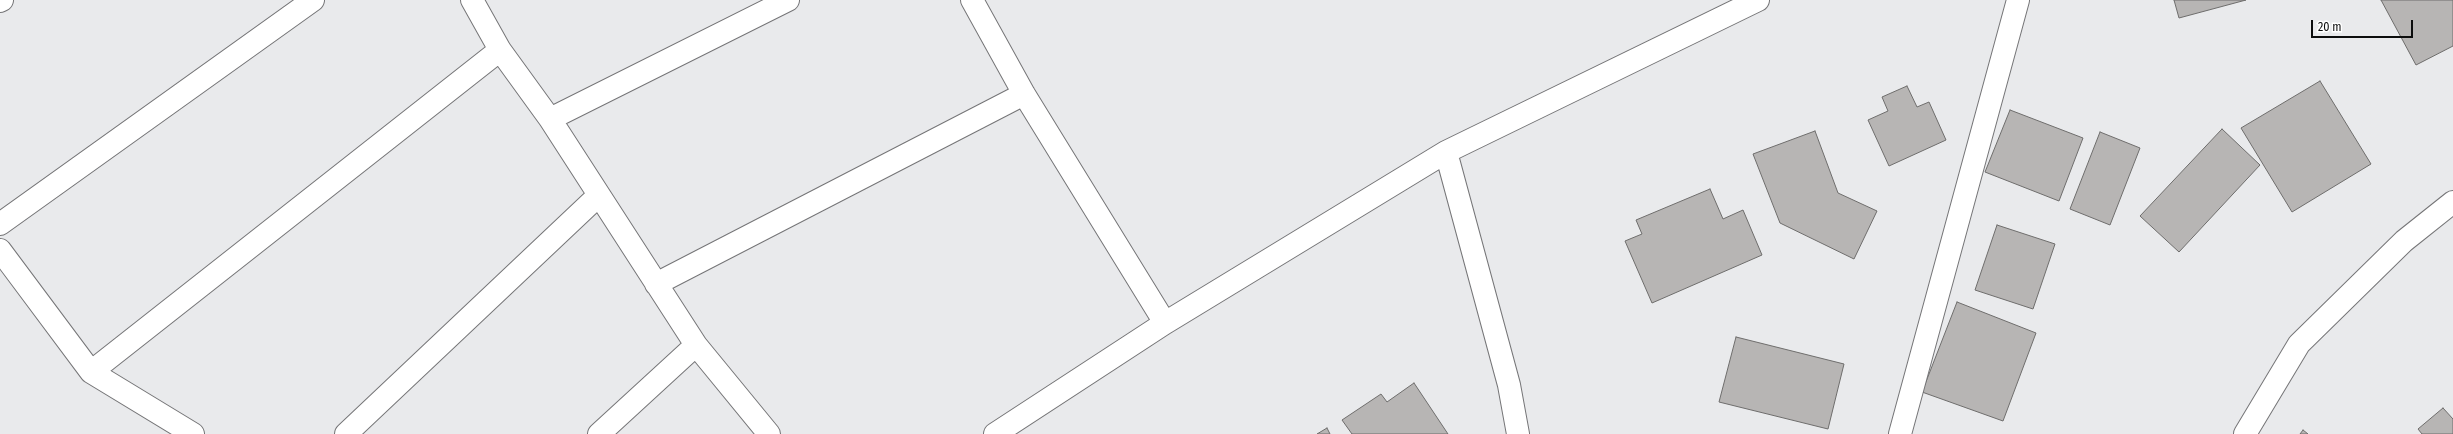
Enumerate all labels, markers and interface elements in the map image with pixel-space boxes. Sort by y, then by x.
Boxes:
scale bar [2313,12,2415,38]
text: 20 m [2318,20,2342,34]

